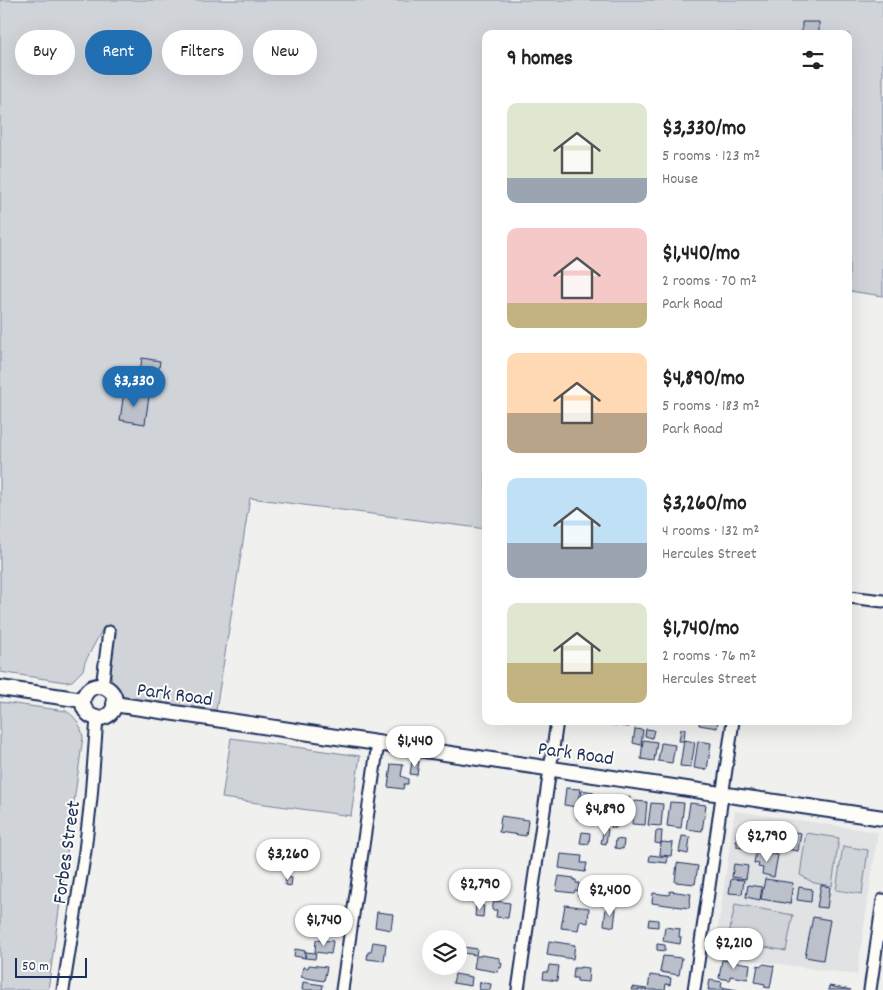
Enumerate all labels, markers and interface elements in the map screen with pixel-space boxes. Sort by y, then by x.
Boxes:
chip: Buy [15,30,75,75]
chip: Rent [85,30,152,75]
chip: Filters [162,30,243,75]
chip: New [253,30,317,75]
text: 9 homes [507,45,573,75]
icon: filters [799,46,827,74]
text: $3,330/mo [662,115,746,145]
icon: home [547,123,607,183]
text: 5 rooms · 123 m² [662,145,760,168]
text: House [662,168,698,191]
text: $1,440/mo [662,240,740,270]
icon: home [547,248,607,308]
text: 2 rooms · 70 m² [662,270,757,293]
text: Park Road [662,293,723,316]
text: $4,890/mo [662,365,745,395]
pin: $3,330 [93,366,175,408]
text: $3,330 [113,370,155,393]
icon: home [547,373,607,433]
text: 5 rooms · 183 m² [662,395,759,418]
text: Park Road [662,418,723,441]
text: $3,260/mo [662,490,747,520]
icon: home [547,498,607,558]
text: 4 rooms · 132 m² [662,520,759,543]
text: Hercules Street [662,543,757,566]
text: $1,740/mo [662,615,739,645]
icon: home [547,623,607,683]
text: 2 rooms · 76 m² [662,645,756,668]
text: Hercules Street [662,668,757,691]
street label: Park Road [135,677,214,715]
pin: $1,440 [374,726,456,768]
text: $1,440 [397,730,433,753]
street label: Park Road [536,736,615,774]
pin: $4,890 [564,794,646,836]
text: $4,890 [585,798,625,821]
street label: Forbes Street [47,799,89,906]
pin: $2,790 [726,820,808,863]
text: $2,790 [747,825,787,848]
pin: $3,260 [247,838,329,881]
text: $3,260 [267,843,309,866]
pin: $2,790 [439,868,521,911]
text: $2,790 [460,873,500,896]
pin: $2,400 [569,874,651,917]
text: $2,400 [589,879,631,902]
pin: $1,740 [283,904,365,947]
text: $1,740 [306,909,342,932]
pin: $2,210 [693,928,775,970]
map controls [422,930,467,975]
button: layers [422,930,467,975]
text: $2,210 [715,932,753,955]
scale bar [15,955,88,978]
text: 50 m [22,957,49,977]

